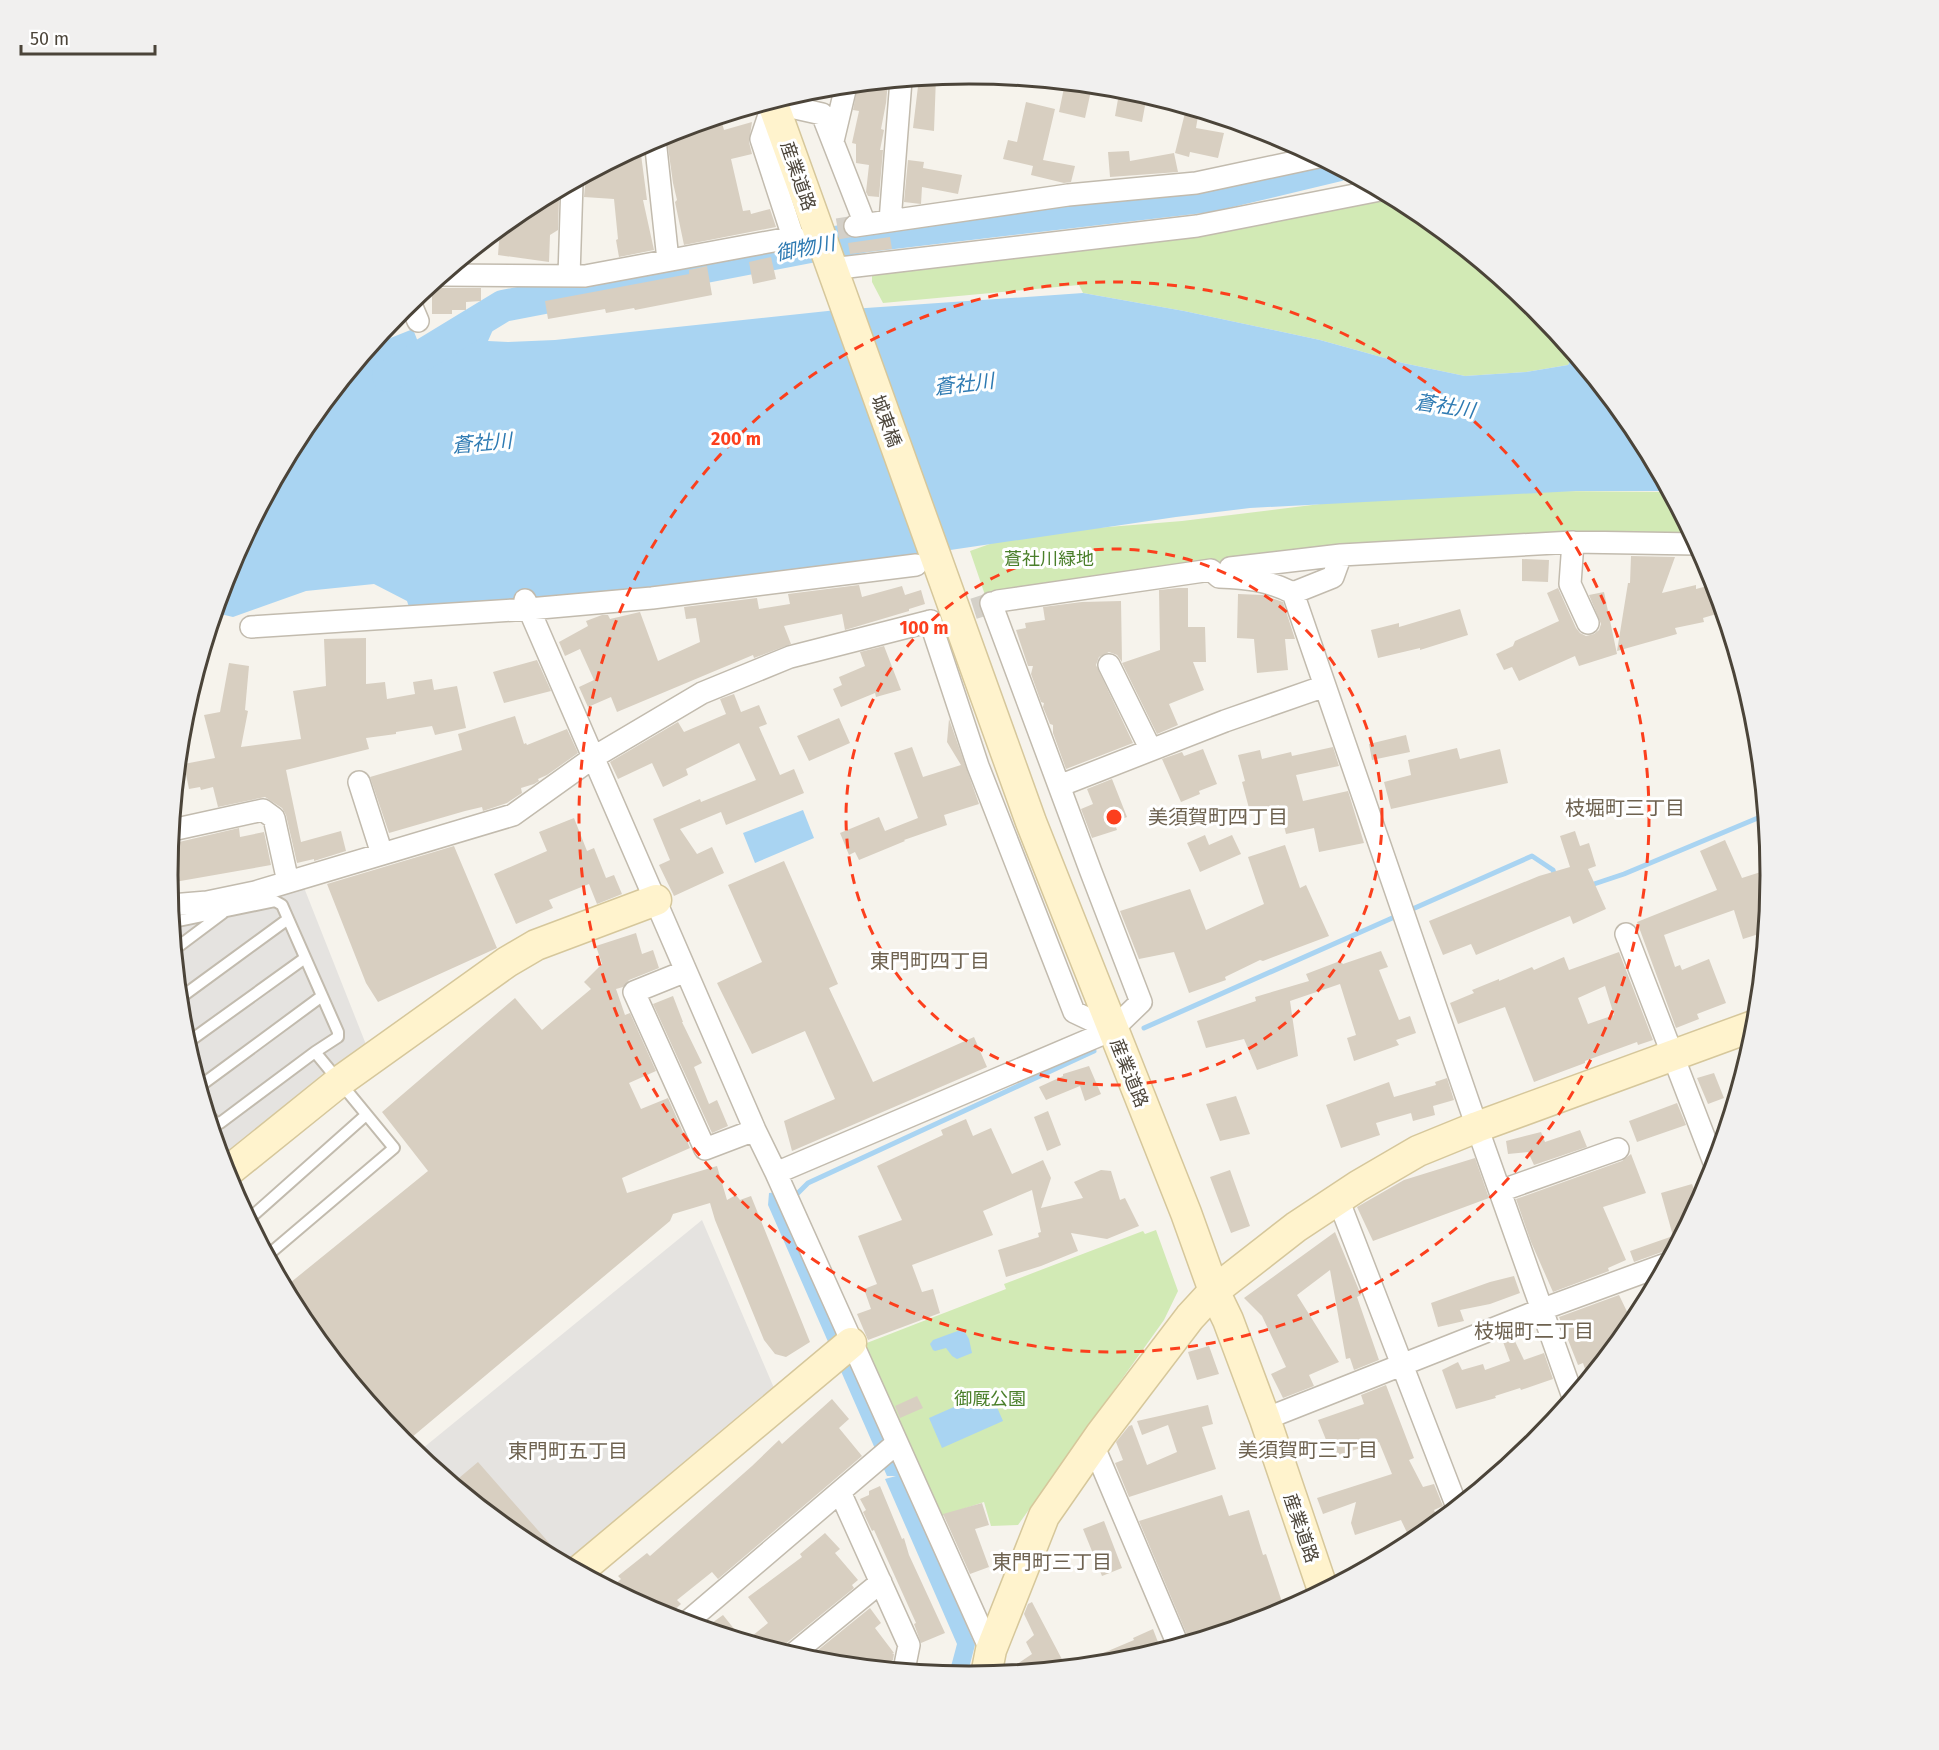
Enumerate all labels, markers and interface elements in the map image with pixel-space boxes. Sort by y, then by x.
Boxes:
scale bar [21,18,154,56]
text: 50 m [30,28,69,50]
street label: 産業道路 [776,138,820,214]
water label: 御物川 [773,230,839,266]
water label: 蒼社川 [933,368,997,400]
water label: 蒼社川 [1413,389,1478,423]
street label: 城東橋 [866,392,906,450]
water label: 蒼社川 [451,428,515,458]
text: 200 m [711,428,761,450]
park label: 蒼社川緑地 [1004,548,1094,570]
text: 100 m [900,617,948,639]
district label: 枝堀町三丁目 [1565,796,1685,820]
district label: 美須賀町四丁目 [1148,805,1288,829]
centre of rings [1104,807,1124,827]
district label: 東門町四丁目 [870,949,990,973]
street label: 産業道路 [1105,1036,1153,1110]
district label: 枝堀町二丁目 [1474,1319,1594,1343]
park label: 御厩公園 [954,1388,1026,1410]
district label: 美須賀町三丁目 [1238,1438,1378,1462]
district label: 東門町五丁目 [508,1439,628,1463]
street label: 産業道路 [1279,1490,1323,1566]
district label: 東門町三丁目 [992,1550,1112,1574]

